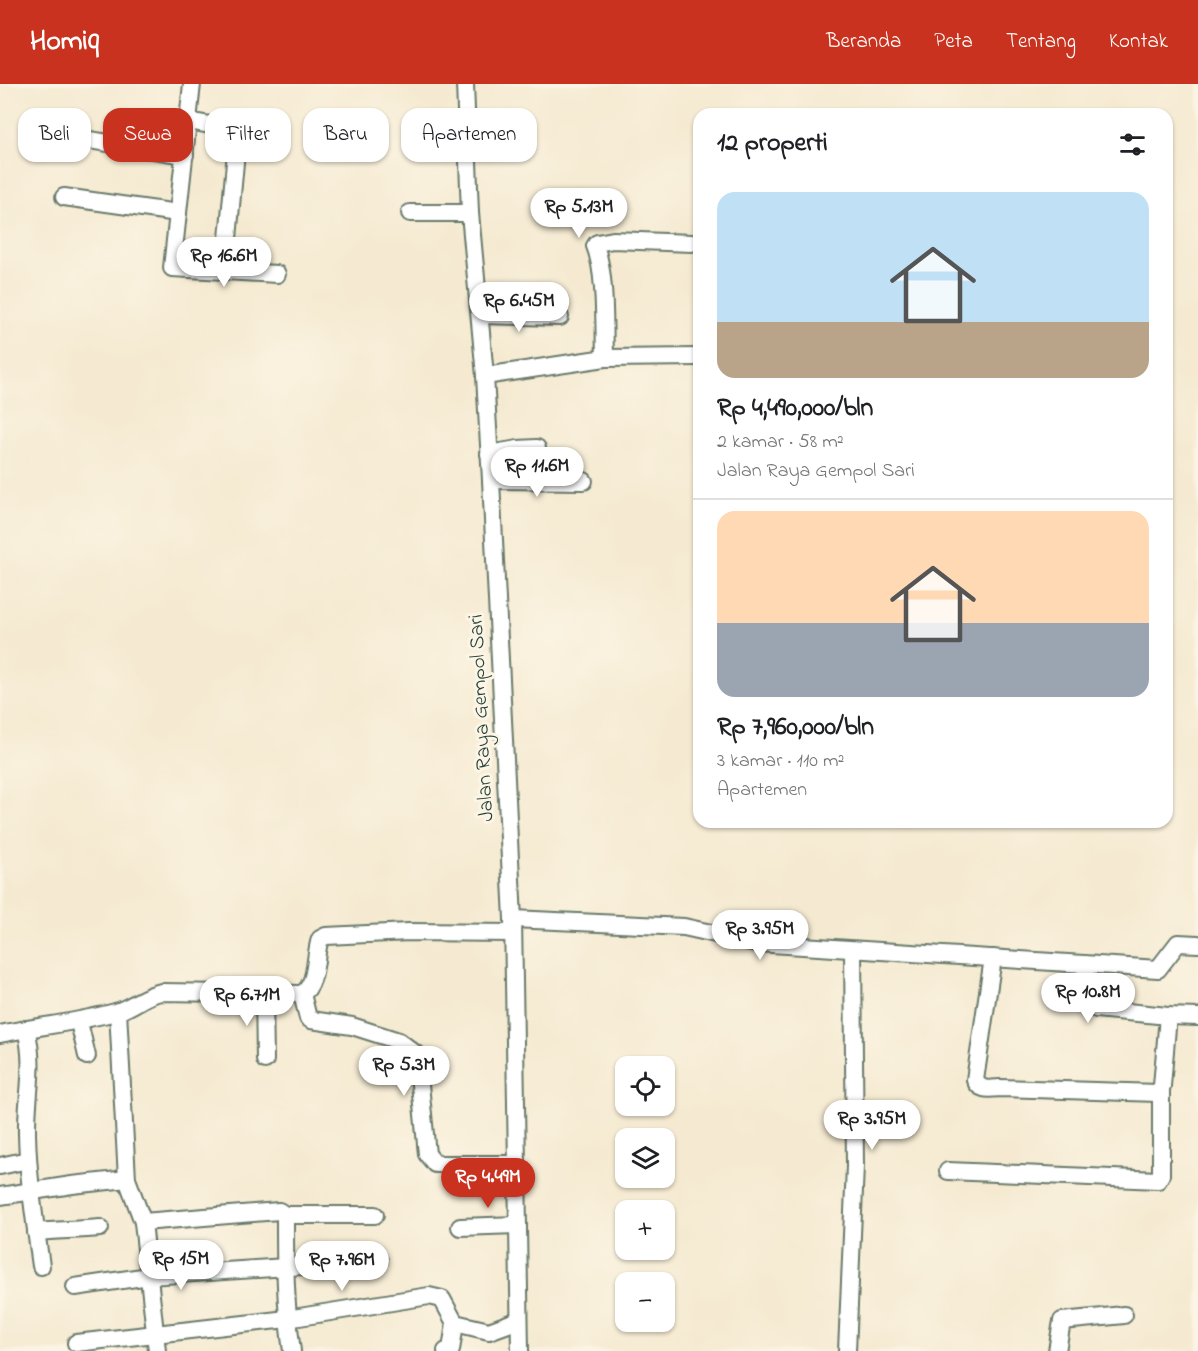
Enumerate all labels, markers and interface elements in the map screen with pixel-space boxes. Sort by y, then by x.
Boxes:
text: Homiq [30,22,99,63]
text: Beranda [826,27,901,57]
text: Peta [934,27,973,57]
text: Tentang [1006,27,1076,57]
text: Kontak [1109,27,1168,57]
chip: Beli [18,108,91,162]
chip: Sewa [103,108,193,162]
chip: Filter [205,108,291,162]
chip: Baru [303,108,389,162]
chip: Apartemen [401,108,537,162]
text: 12 properti [717,125,828,163]
icon: filters [1116,128,1149,161]
pin: Rp 5.13M [517,188,641,239]
text: Rp 5.13M [544,193,614,222]
icon: home [879,231,987,339]
pin: Rp 16.6M [162,237,286,288]
text: Rp 16.6M [190,242,258,271]
pin: Rp 6.45M [457,282,581,333]
text: Rp 6.45M [483,287,555,316]
text: Rp 4,490,000/bln [717,390,873,428]
text: 2 kamar · 58 m² [717,428,844,457]
pin: Rp 11.6M [475,447,599,498]
text: Rp 11.6M [505,452,569,481]
text: Jalan Raya Gempol Sari [717,457,915,486]
icon: home [879,550,987,658]
street label: Jalan Raya Gempol Sari [462,613,504,822]
text: Rp 7,960,000/bln [717,709,874,747]
text: 3 kamar · 110 m² [717,747,844,776]
text: Apartemen [717,776,807,805]
pin: Rp 3.95M [698,910,822,961]
text: Rp 3.95M [726,915,794,944]
pin: Rp 10.8M [1026,973,1150,1024]
pin: Rp 6.71M [185,976,309,1027]
text: Rp 10.8M [1055,978,1121,1007]
text: Rp 6.71M [214,981,280,1010]
pin: Rp 5.3M [349,1046,459,1097]
text: Rp 5.3M [373,1051,435,1080]
map controls [615,1056,675,1332]
button: locate [615,1056,675,1116]
pin: Rp 3.95M [810,1100,934,1151]
text: Rp 3.95M [838,1105,906,1134]
button: layers [615,1128,675,1188]
pin: Rp 4.49M [426,1158,550,1209]
text: Rp 4.49M [455,1163,521,1192]
button: + [615,1200,675,1260]
pin: Rp 15M [132,1240,230,1291]
pin: Rp 7.96M [280,1241,404,1292]
text: Rp 15M [153,1245,209,1274]
text: Rp 7.96M [309,1246,375,1275]
button: − [615,1272,675,1332]

